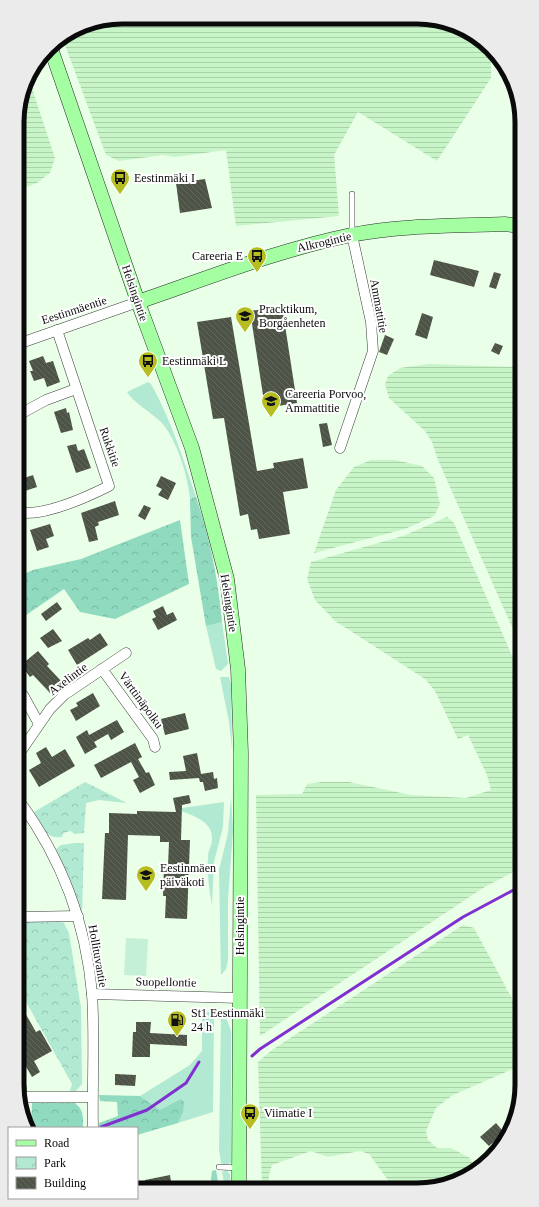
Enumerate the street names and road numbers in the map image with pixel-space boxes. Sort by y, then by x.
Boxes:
street label: Alkrogintie [295,229,353,255]
street label: Helsingintie [119,263,151,323]
street label: Ammattitie [367,278,391,334]
street label: Eestinmäentie [40,293,108,327]
street label: Rukkitie [97,425,123,469]
street label: Helsingintie [217,573,241,633]
street label: Axelintie [46,660,90,698]
street label: Värttinäpolku [116,669,166,731]
street label: Helsingintie [233,897,247,955]
street label: Hollituvantie [86,924,110,988]
street label: Suopellontie [136,974,196,990]

